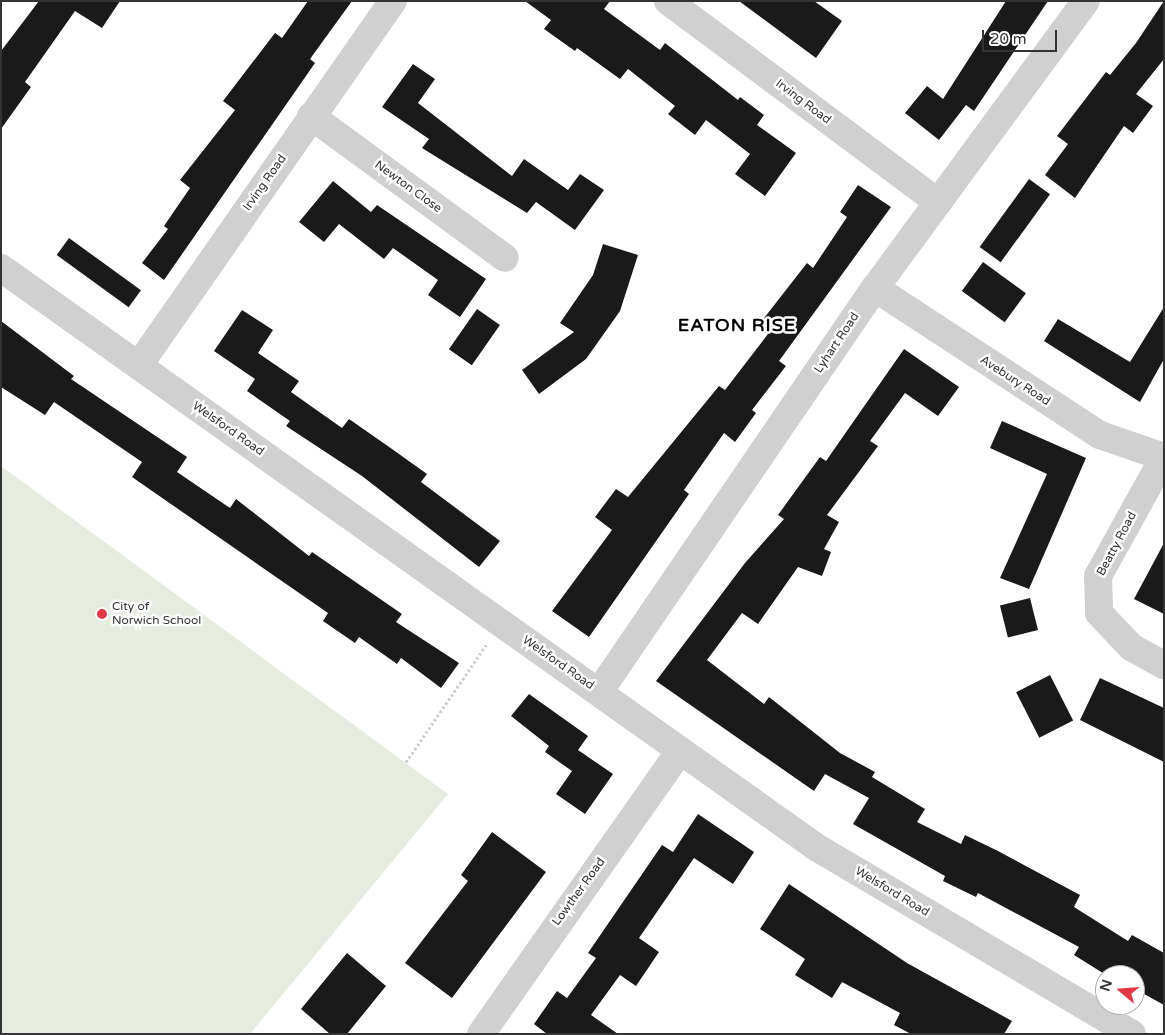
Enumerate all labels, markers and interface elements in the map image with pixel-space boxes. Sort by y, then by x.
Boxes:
scale bar [985,20,1060,52]
text: 20 m [990,30,1027,48]
street label: Irving Road [773,77,833,127]
street label: Irving Road [240,152,290,214]
street label: Newton Close [372,158,444,216]
street label: Lyhart Road [811,310,863,376]
district label: EATON RISE [676,314,798,336]
street label: Avebury Road [977,353,1053,409]
street label: Welsford Road [189,399,267,459]
street label: Beatty Road [1094,510,1140,578]
place label: City of Norwich School [112,600,201,628]
marker: City of Norwich School [96,608,108,620]
street label: Welsford Road [519,633,597,693]
street label: Lowther Road [550,855,608,929]
street label: Welsford Road [852,864,932,920]
north arrow [1095,965,1145,1015]
text: N [1096,978,1116,993]

